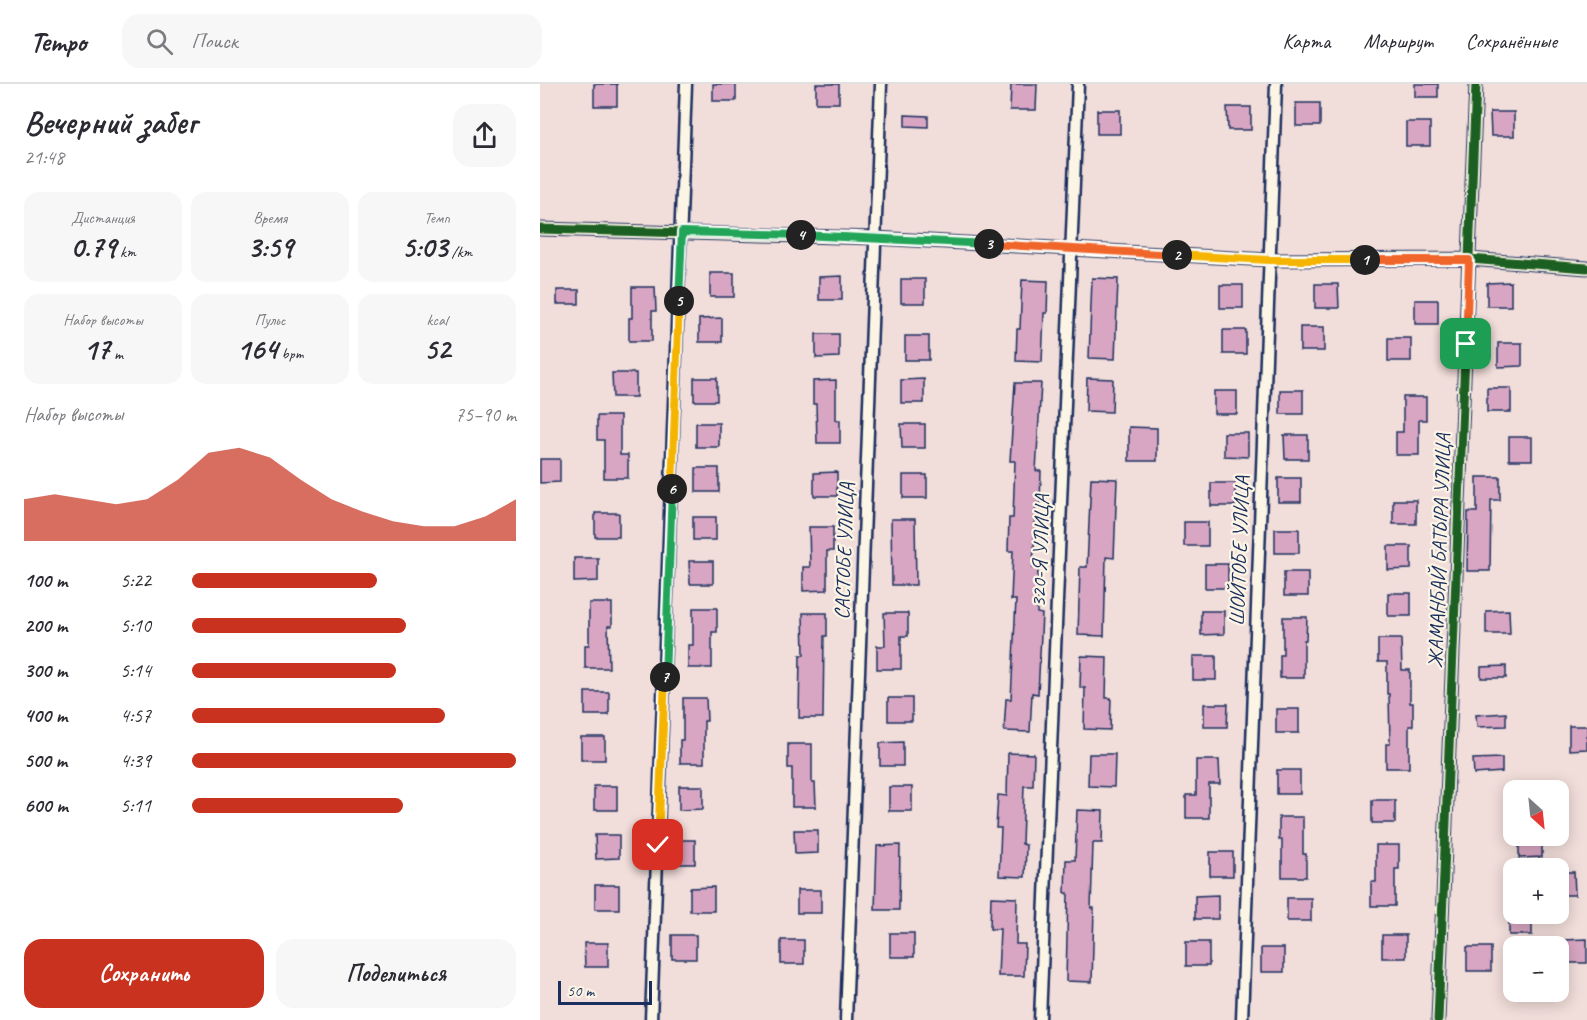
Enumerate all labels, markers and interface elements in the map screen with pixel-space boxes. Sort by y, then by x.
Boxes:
search box [122,14,542,68]
text: Tempo [30,24,86,59]
icon: search [143,25,176,58]
text: Поиск [191,27,238,55]
text: Карта [1282,28,1331,54]
text: Маршрут [1364,28,1433,54]
text: Сохранённые [1466,28,1557,54]
text: Вечерний забег [24,101,197,143]
button: share [453,104,516,167]
text: 21:48 [24,145,64,170]
text: Дистанция [71,208,135,228]
text: Время [253,208,287,228]
text: Темп [424,208,450,228]
pin: 4 [786,220,816,250]
text: 4 [797,225,805,245]
text: 0.79 [70,228,116,266]
text: 3:59 [247,228,293,266]
text: 5:03 [402,228,448,266]
pin: 3 [974,229,1004,259]
text: 3 [985,234,993,254]
pin: 2 [1162,240,1192,270]
text: km [116,242,136,262]
text: /km [448,242,472,262]
text: 2 [1173,245,1181,265]
pin: 1 [1350,245,1380,275]
text: 1 [1361,250,1369,270]
pin: 5 [664,286,694,316]
text: 5 [676,291,682,311]
text: Набор высоты [63,310,143,330]
text: Пульс [255,310,285,330]
text: kcal [426,310,448,330]
pin [1440,318,1491,369]
icon: arrive [1449,327,1482,360]
text: 17 [83,330,110,368]
text: 164 [237,330,278,368]
text: 52 [424,330,450,368]
text: m [110,344,123,364]
text: bpm [278,344,303,364]
text: Набор высоты [24,402,123,427]
text: 75–90 m [455,402,516,427]
street label: ЖАМАНБАЙ БАТЫРА УЛИЦА [1422,432,1456,669]
pin: 6 [657,474,687,504]
street label: ШОЙТОБЕ УЛИЦА [1223,475,1255,626]
text: 6 [668,479,676,499]
street label: САСТОБЕ УЛИЦА [829,481,859,620]
street label: 320-Я УЛИЦА [1025,493,1055,608]
text: 100 m [24,568,67,593]
text: 5:22 [120,568,151,593]
text: 200 m [24,613,67,638]
text: 5:10 [120,613,151,638]
text: 300 m [24,658,67,683]
text: 5:14 [120,658,151,683]
pin: 7 [650,662,680,692]
text: 7 [661,667,669,687]
text: 400 m [24,703,67,728]
text: 4:57 [120,703,151,728]
text: 500 m [24,748,67,773]
text: 4:39 [120,748,151,773]
north arrow [1503,780,1569,846]
map controls [1503,780,1569,1002]
text: 600 m [24,793,68,818]
text: 5:11 [120,793,151,818]
pin [632,819,683,870]
icon: check [641,828,674,861]
button: + [1503,858,1569,924]
button: − [1503,936,1569,1002]
button: Сохранить [24,939,264,1008]
button: Поделиться [276,939,516,1008]
scale bar [558,978,652,1006]
text: 50 m [567,981,594,1001]

